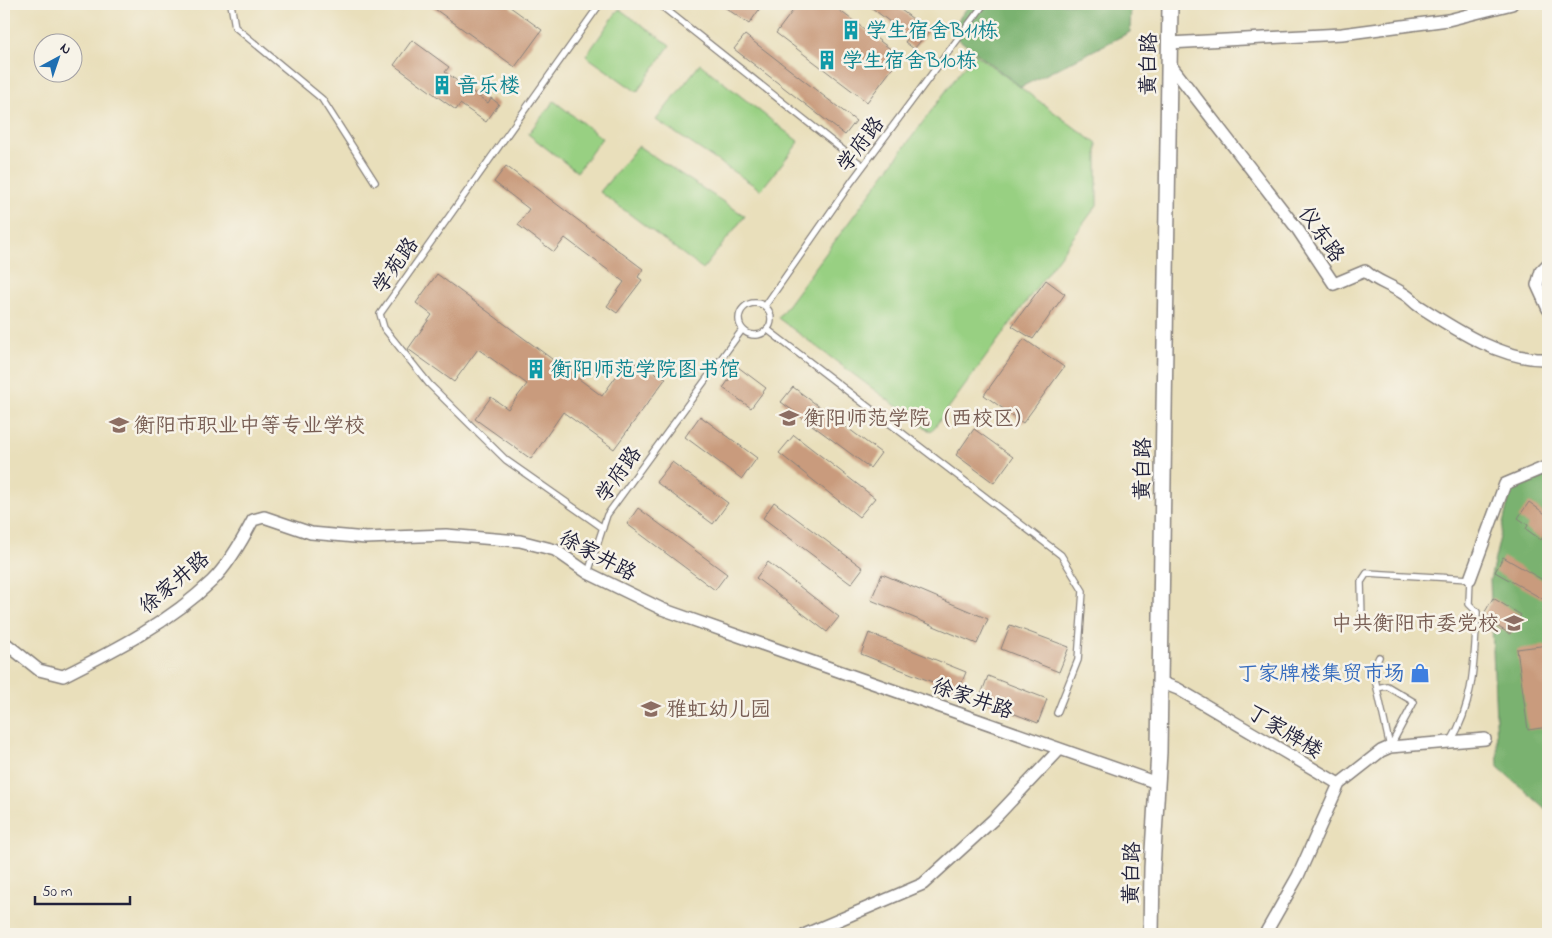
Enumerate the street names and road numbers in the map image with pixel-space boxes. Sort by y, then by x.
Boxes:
street label: 黄白路 [1134,32,1166,96]
street label: 学府路 [831,111,893,179]
street label: 仪东路 [1290,201,1351,270]
street label: 学苑路 [366,232,427,301]
street label: 黄白路 [1128,437,1160,501]
street label: 学府路 [589,441,650,510]
street label: 徐家井路 [553,524,641,590]
street label: 徐家井路 [133,545,217,622]
street label: 徐家井路 [928,672,1017,728]
street label: 丁家牌楼 [1240,698,1328,767]
street label: 黄白路 [1117,841,1149,905]

